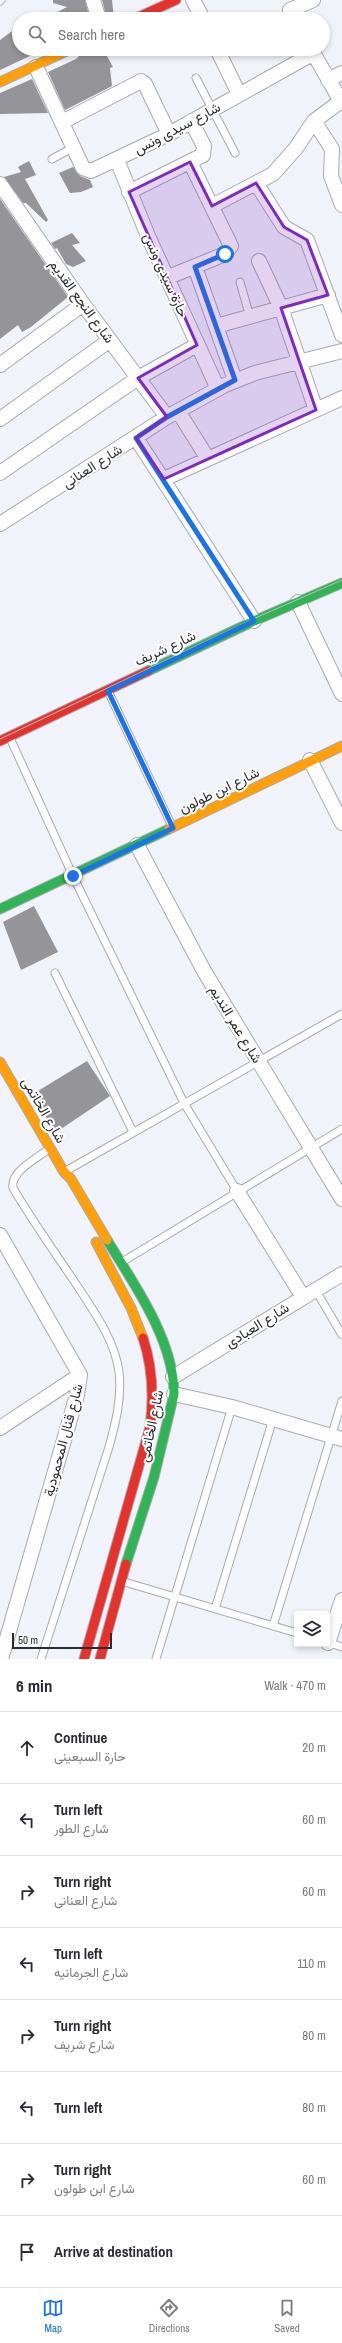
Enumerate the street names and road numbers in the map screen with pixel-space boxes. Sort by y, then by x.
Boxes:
street label: شارع سيدى ونس [131,98,224,160]
street label: حارة سيدى ونس [139,230,193,320]
street label: شارع النجع القديم [44,255,119,348]
street label: شارع العنانى [59,440,127,494]
street label: شارع شريف [132,626,199,672]
street label: شارع ابن طولون [176,763,263,819]
street label: شارع عمر النديم [204,982,266,1067]
street label: شارع الخاتمى [16,1074,70,1147]
street label: شارع العبادى [222,1298,293,1353]
street label: شارع قنال المحمودية [39,1382,89,1499]
street label: شارع الخاتمى [135,1388,169,1464]

